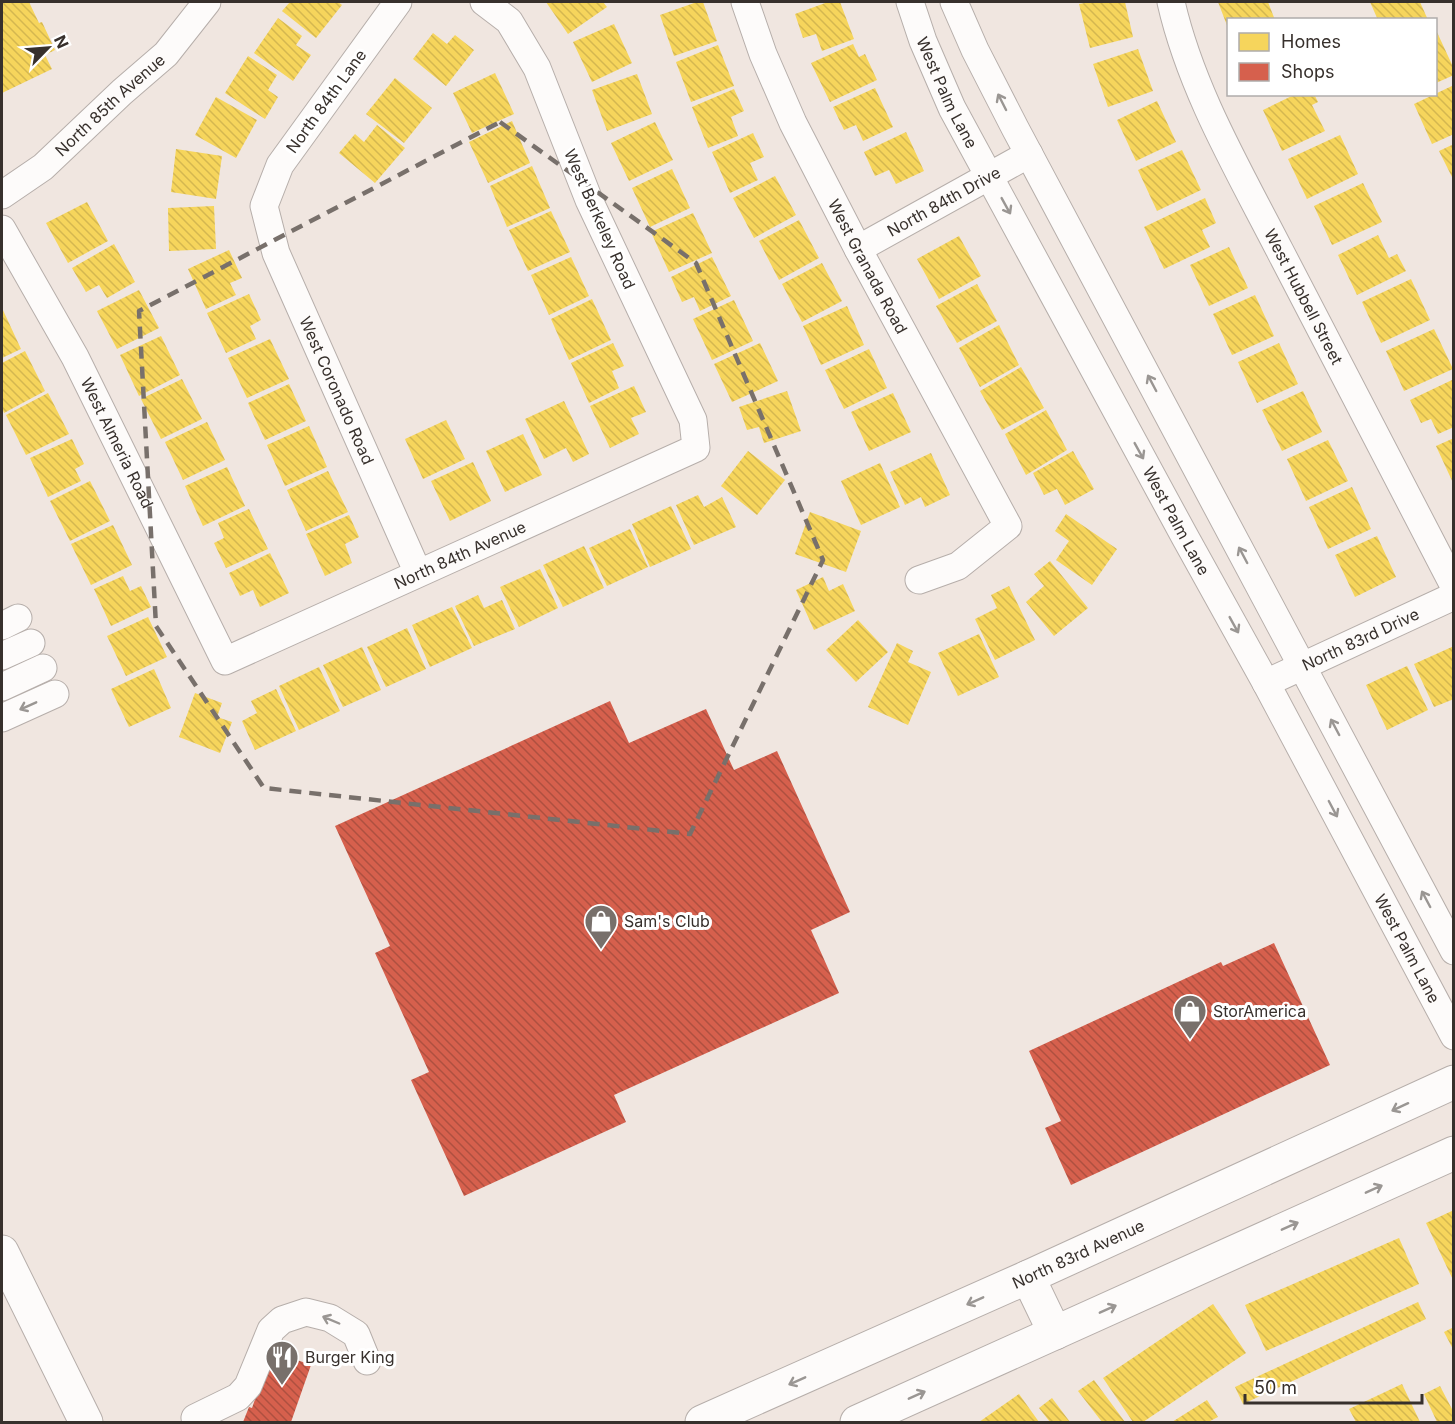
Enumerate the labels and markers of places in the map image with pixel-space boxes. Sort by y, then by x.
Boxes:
shop icon: Sam's Club [583,903,619,950]
place label: Sam's Club [624,911,710,931]
shop icon: StorAmerica [1172,993,1208,1040]
place label: StorAmerica [1213,1001,1306,1021]
restaurant icon: Burger King [264,1339,300,1386]
place label: Burger King [305,1347,395,1367]

